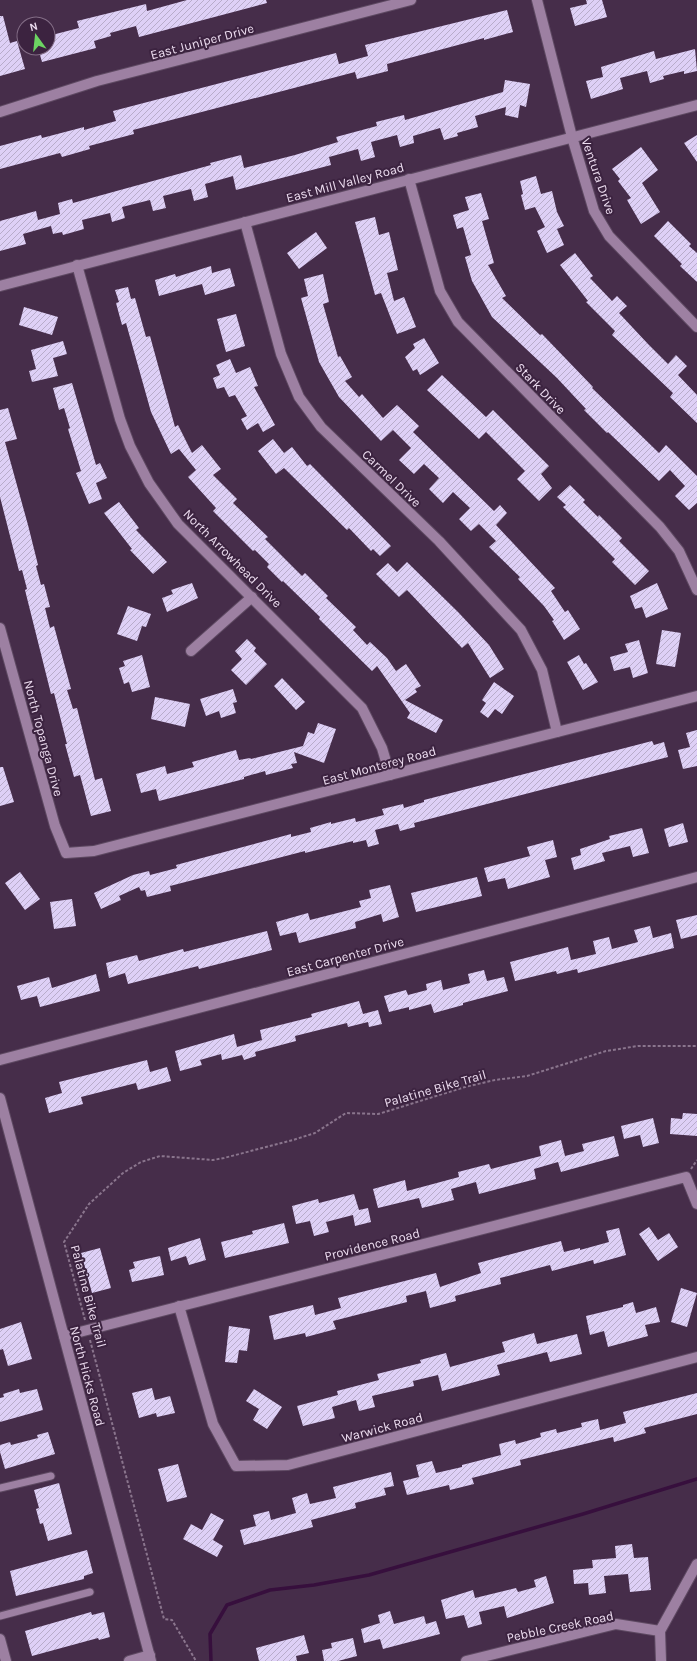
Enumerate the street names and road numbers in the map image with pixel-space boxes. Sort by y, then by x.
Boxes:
street label: East Juniper Drive [149,20,256,63]
street label: Ventura Drive [578,136,619,216]
street label: East Mill Valley Road [284,160,406,205]
street label: Stark Drive [513,360,569,417]
street label: Carmel Drive [359,447,424,510]
street label: North Arrowhead Drive [180,506,285,611]
street label: North Topanga Drive [21,678,66,798]
street label: East Monterey Road [321,743,438,788]
street label: East Carpenter Drive [285,934,406,979]
street label: Palatine Bike Trail [382,1067,488,1110]
street label: Providence Road [323,1225,421,1264]
street label: Palatine Bike Trail [68,1243,109,1349]
street label: North Hicks Road [67,1324,108,1428]
street label: Warwick Road [340,1409,424,1446]
street label: Pebble Creek Road [505,1608,615,1645]

